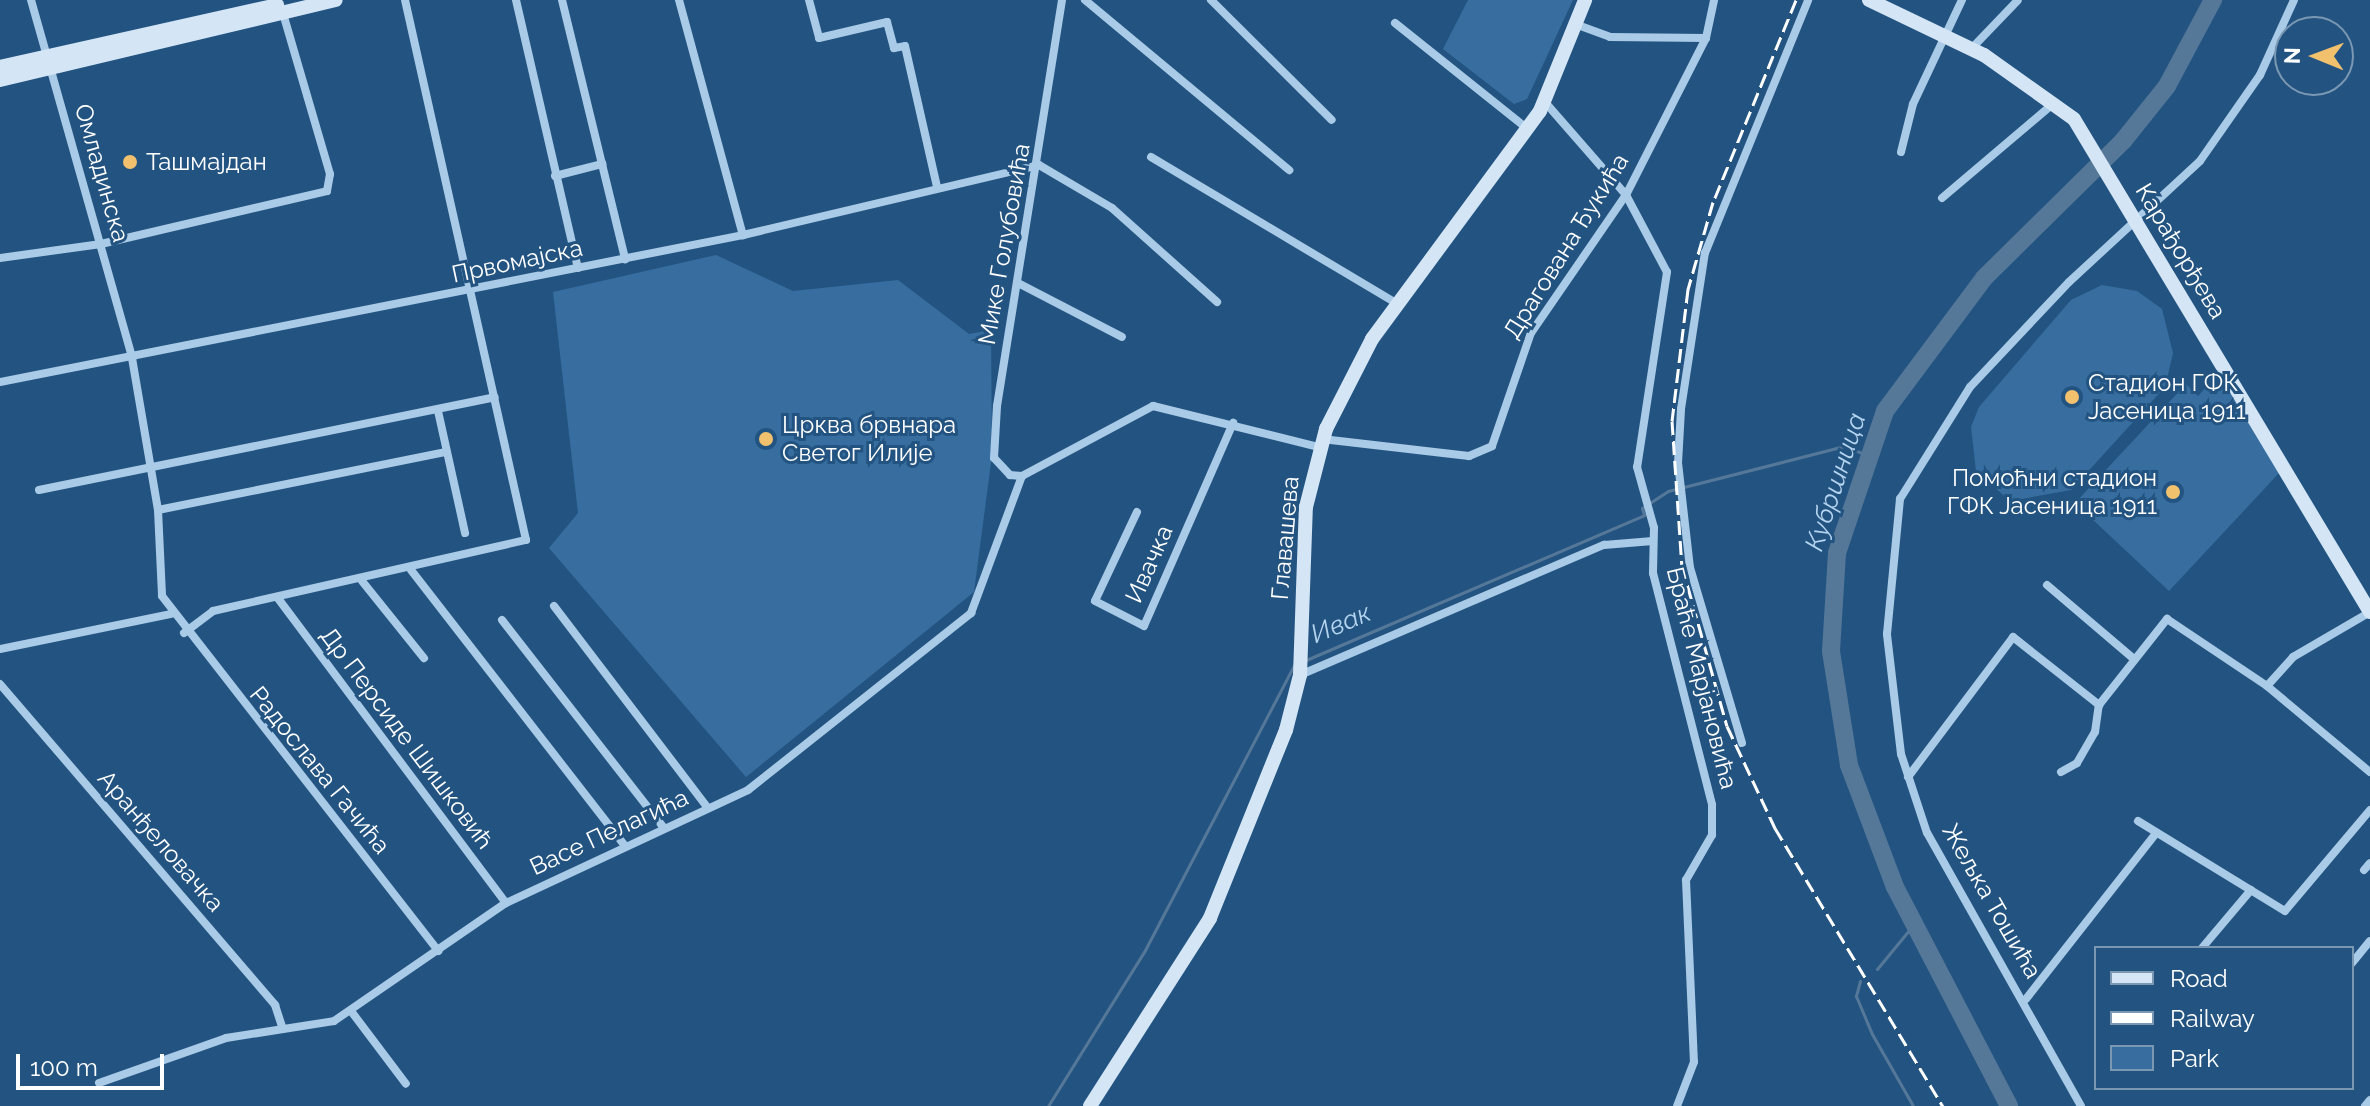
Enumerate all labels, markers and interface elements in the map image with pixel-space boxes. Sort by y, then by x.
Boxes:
north arrow [2274,16,2354,96]
text: N [2279,47,2305,64]
street label: Омладинска [69,101,135,245]
street label: Мике Голубовића [972,141,1036,347]
place label: Ташмајдан [146,148,267,176]
street label: Драгована Ђукића [1497,148,1635,344]
marker: Ташмајдан [121,153,139,171]
street label: Карађорђева [2129,178,2233,324]
street label: Првомајска [449,233,585,289]
place label: Стадион ГФК Јасеница 1911 [2088,369,2246,425]
marker: Стадион ГФК Јасеница 1911 [2063,388,2081,406]
water label: Кубршница [1799,409,1873,555]
place label: Црква брвнара Светог Илије [782,411,956,467]
marker: Црква брвнара Светог Илије [757,430,775,448]
place label: Помоћни стадион ГФК Јасеница 1911 [1946,464,2157,520]
street label: Главашева [1265,475,1305,601]
marker: Помоћни стадион ГФК Јасеница 1911 [2164,483,2182,501]
street label: Ивачка [1119,521,1179,607]
street label: Браће Марјановића [1661,564,1743,792]
water label: Ивак [1306,598,1376,650]
street label: Др Персиде Шишковић [314,622,500,854]
street label: Радослава Гачића [244,680,396,860]
street label: Аранђеловачка [92,765,230,917]
street label: Васе Пелагића [525,783,693,881]
street label: Жељка Тошића [1936,818,2048,984]
legend [2094,946,2354,1090]
text: Road [2170,964,2228,993]
text: Railway [2170,1004,2255,1033]
scale bar [20,1038,168,1088]
text: Park [2170,1044,2219,1073]
text: 100 m [30,1053,98,1082]

